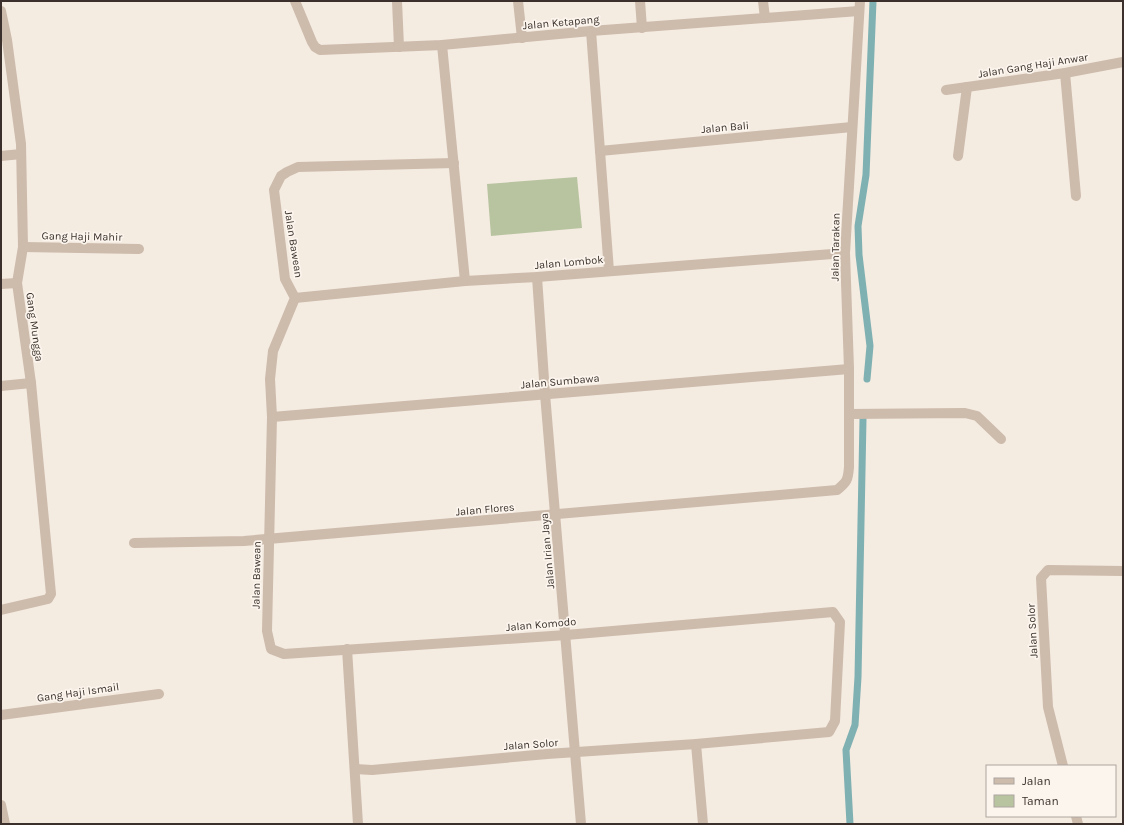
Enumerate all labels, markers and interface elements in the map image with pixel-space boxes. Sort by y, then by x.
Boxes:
street label: Jalan Ketapang [522,13,601,32]
street label: Jalan Gang Haji Anwar [977,50,1089,81]
street label: Jalan Bali [700,119,750,136]
street label: Jalan Bawean [282,209,305,279]
street label: Jalan Tarakan [828,213,843,281]
street label: Gang Haji Mahir [42,229,122,244]
street label: Jalan Lombok [534,253,604,272]
street label: Gang Mungga [23,292,46,362]
street label: Jalan Sumbawa [520,372,600,391]
street label: Jalan Flores [455,500,515,519]
street label: Jalan Irian Jaya [538,512,557,589]
street label: Jalan Bawean [249,541,264,609]
street label: Jalan Solor [1025,603,1040,659]
street label: Jalan Komodo [505,615,577,634]
street label: Gang Haji Ismail [36,680,120,705]
street label: Jalan Solor [503,736,559,753]
legend [986,765,1116,817]
text: Jalan [1022,774,1051,788]
text: Taman [1022,794,1059,808]

